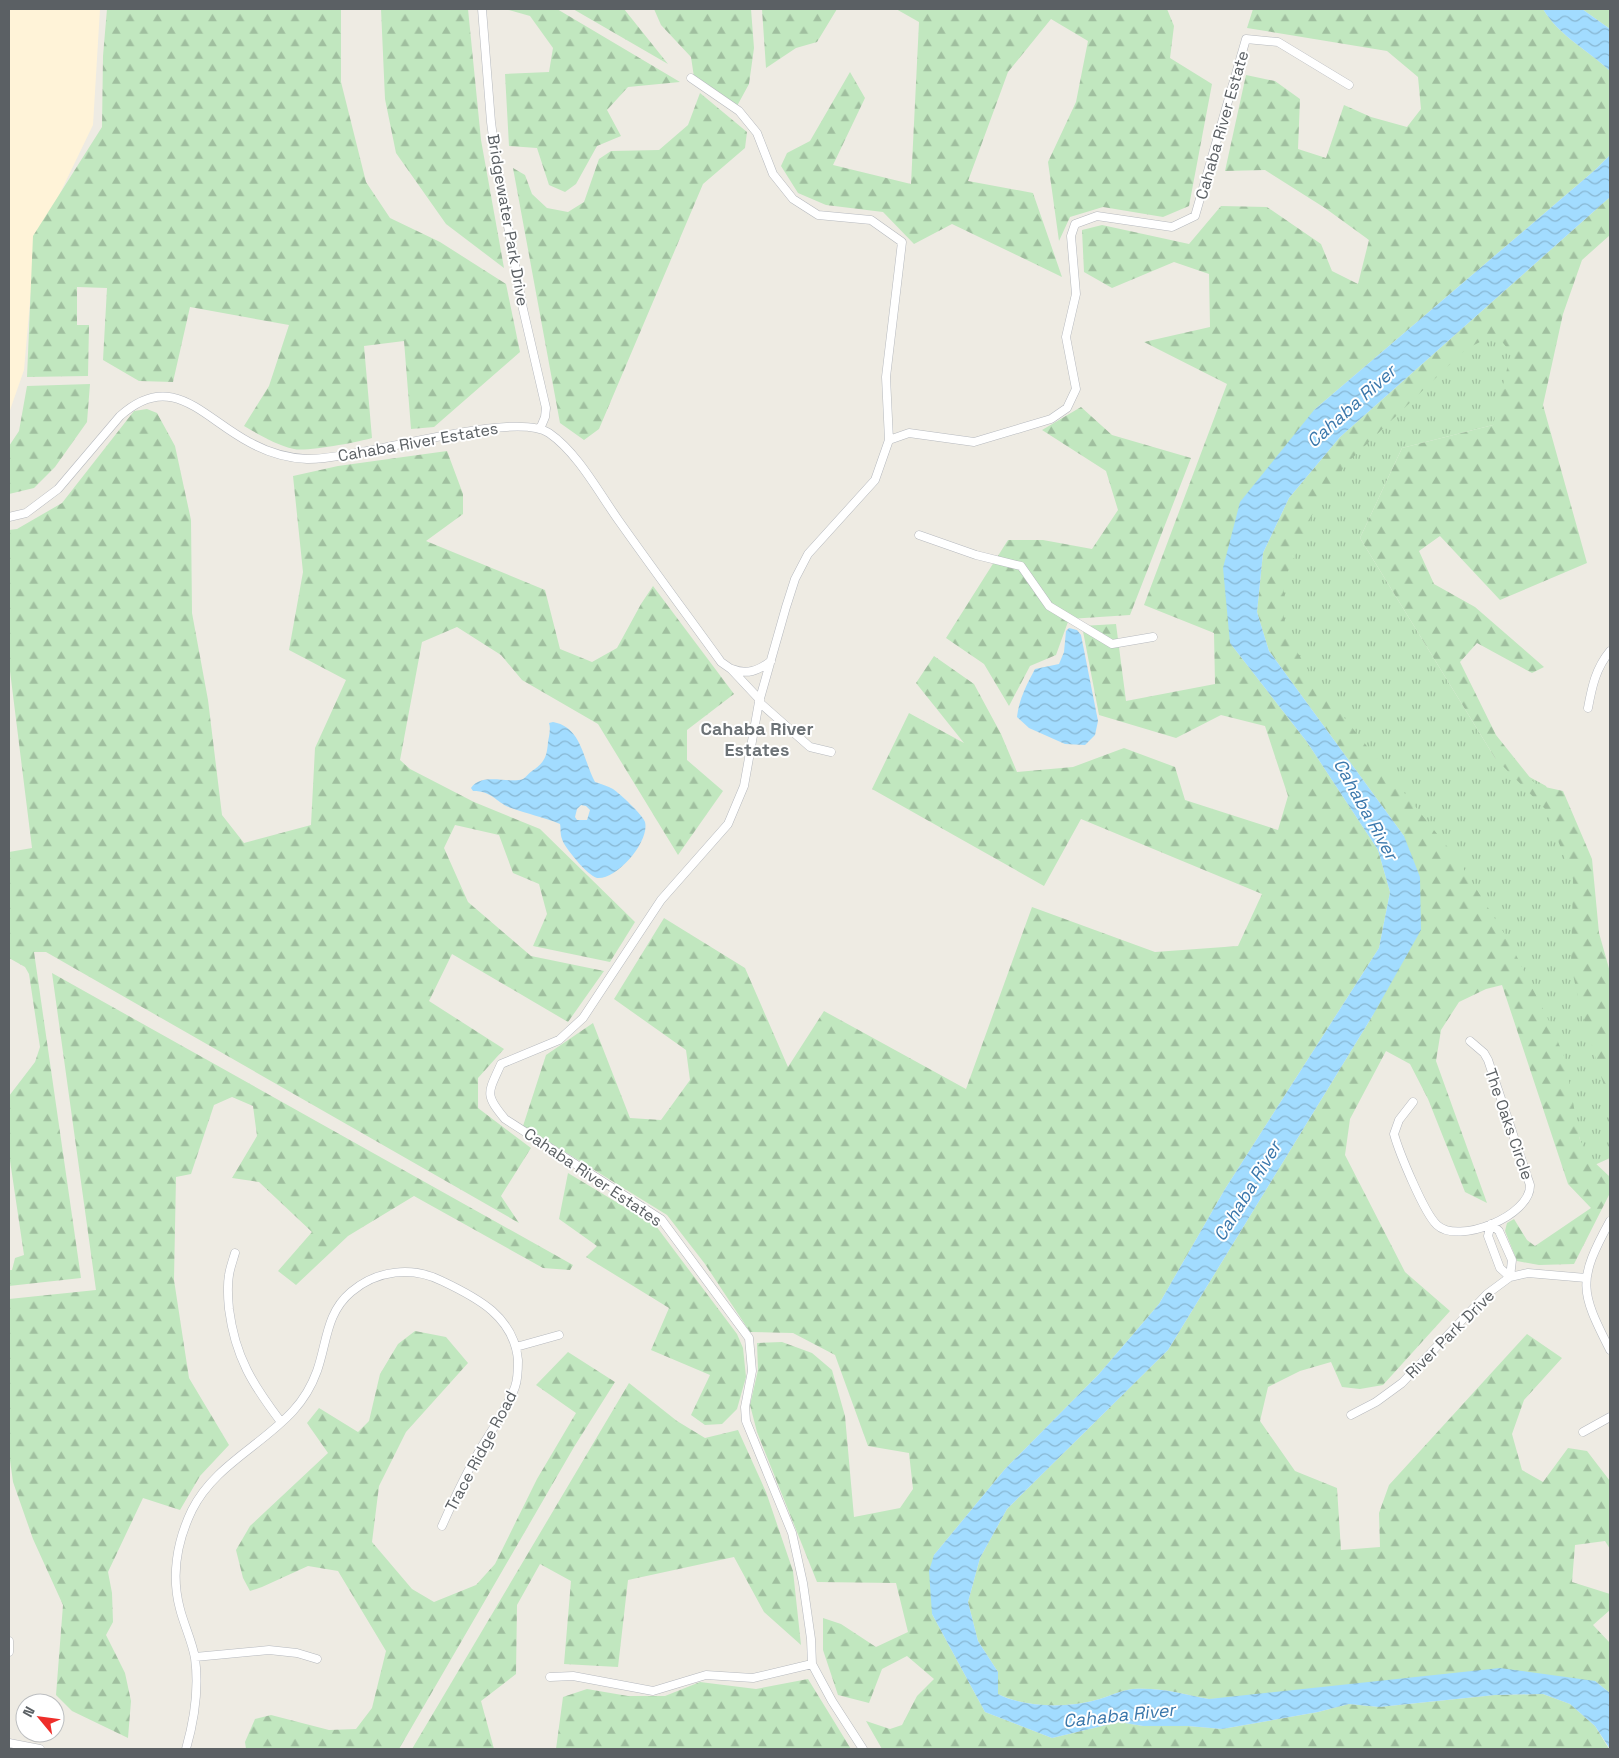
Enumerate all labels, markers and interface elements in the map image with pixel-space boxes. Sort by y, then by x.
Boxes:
street label: Cahaba River Estate [1191,48,1253,202]
street label: Bridgewater Park Drive [483,132,533,308]
water label: Cahaba River [1302,358,1402,452]
street label: Cahaba River Estates [336,418,500,466]
district label: Cahaba River Estates [700,717,814,761]
water label: Cahaba River [1329,754,1404,866]
street label: The Oaks Circle [1480,1065,1538,1183]
street label: Cahaba River Estates [520,1123,666,1231]
water label: Cahaba River [1208,1135,1287,1245]
street label: River Park Drive [1401,1285,1499,1383]
street label: Trace Ridge Road [440,1387,522,1515]
north arrow [15,1693,65,1743]
water label: Cahaba River [1062,1697,1178,1732]
text: N [18,1703,39,1720]

